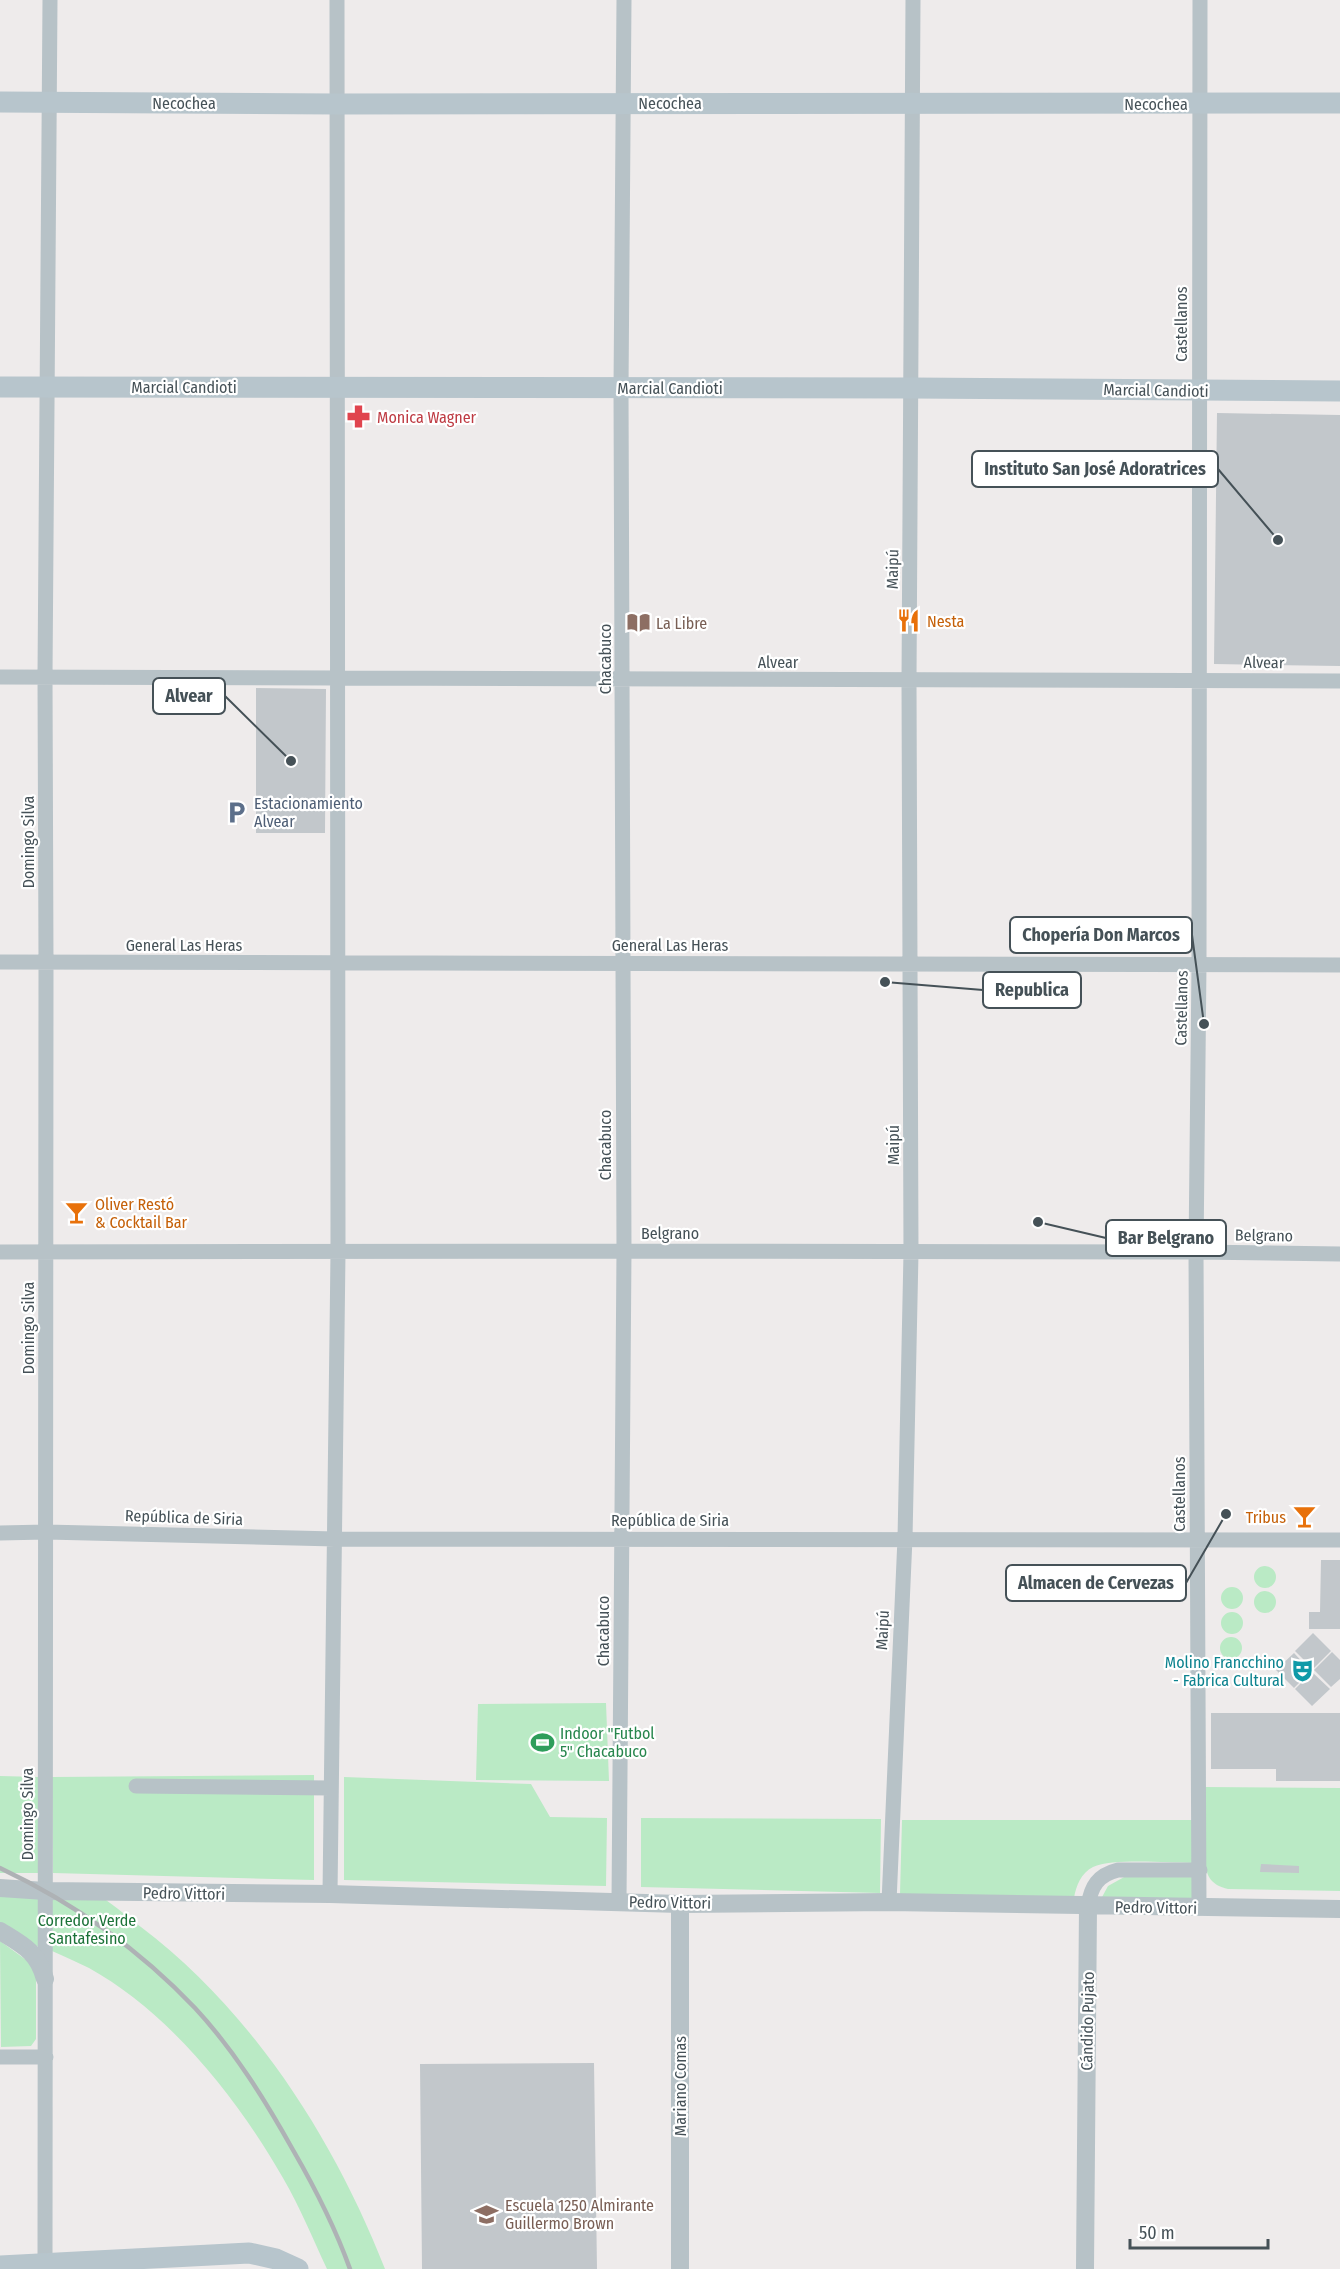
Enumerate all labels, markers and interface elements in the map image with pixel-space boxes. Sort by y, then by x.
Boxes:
street label: Necochea [152,94,216,113]
street label: Necochea [638,94,702,113]
street label: Necochea [1124,95,1188,114]
street label: Castellanos [1172,286,1191,362]
street label: Marcial Candioti [131,378,237,397]
street label: Marcial Candioti [617,379,723,398]
street label: Marcial Candioti [1103,380,1209,401]
pharmacy icon: Monica Wagner [346,404,372,430]
place label: Monica Wagner [377,408,477,427]
callout: Instituto San José Adoratrices [972,451,1218,487]
text: Instituto San José Adoratrices [984,458,1206,480]
street label: Maipú [883,549,902,589]
restaurant icon: Nesta [896,608,922,634]
library icon: La Libre [625,610,651,636]
place label: Nesta [927,612,965,631]
place label: La Libre [656,614,707,633]
street label: Chacabuco [596,624,615,694]
street label: Alvear [758,653,799,672]
street label: Alvear [1243,653,1285,672]
callout: Alvear [153,678,225,714]
text: Alvear [164,685,213,707]
place label: Estacionamiento Alvear [254,794,363,831]
street label: Domingo Silva [19,796,38,888]
parking icon: Estacionamiento Alvear [223,799,249,825]
callout: Chopería Don Marcos [1010,917,1192,953]
text: Chopería Don Marcos [1022,924,1180,946]
street label: General Las Heras [126,936,243,955]
street label: General Las Heras [612,936,729,955]
street label: Castellanos [1171,970,1192,1046]
callout: Republica [983,972,1081,1008]
text: Republica [995,979,1069,1001]
street label: Chacabuco [596,1110,615,1180]
street label: Maipú [884,1125,903,1165]
place label: Oliver Restó & Cocktail Bar [95,1195,187,1232]
bar icon: Oliver Restó & Cocktail Bar [64,1200,90,1226]
callout: Bar Belgrano [1106,1220,1226,1256]
street label: Belgrano [641,1224,699,1243]
street label: Belgrano [1235,1225,1293,1246]
text: Bar Belgrano [1118,1227,1215,1249]
street label: Domingo Silva [19,1282,38,1374]
street label: Castellanos [1170,1456,1189,1532]
bar icon: Tribus [1291,1504,1317,1530]
street label: República de Siria [125,1506,243,1529]
place label: Tribus [1246,1508,1286,1527]
street label: República de Siria [611,1511,729,1530]
callout: Almacen de Cervezas [1006,1565,1186,1601]
text: Almacen de Cervezas [1017,1572,1174,1594]
street label: Chacabuco [594,1596,613,1666]
street label: Maipú [872,1609,893,1651]
place label: Molino Francchino - Fabrica Cultural [1165,1653,1284,1690]
theatre icon: Molino Francchino - Fabrica Cultural [1289,1658,1315,1684]
place label: Indoor "Futbol 5" Chacabuco [560,1724,655,1761]
sports icon: Indoor "Futbol 5" Chacabuco [529,1729,555,1755]
street label: Domingo Silva [18,1768,37,1860]
street label: Pedro Vittori [143,1883,225,1904]
street label: Pedro Vittori [629,1892,711,1913]
street label: Pedro Vittori [1115,1897,1197,1918]
park label: Corredor Verde Santafesino [38,1911,136,1948]
street label: Cándido Pujato [1077,1971,1098,2071]
street label: Mariano Comas [671,2036,690,2136]
place label: Escuela 1250 Almirante Guillermo Brown [505,2196,654,2233]
school or university icon: Escuela 1250 Almirante Guillermo Brown [474,2201,500,2227]
scale bar [1130,2212,1268,2250]
text: 50 m [1139,2222,1175,2244]

